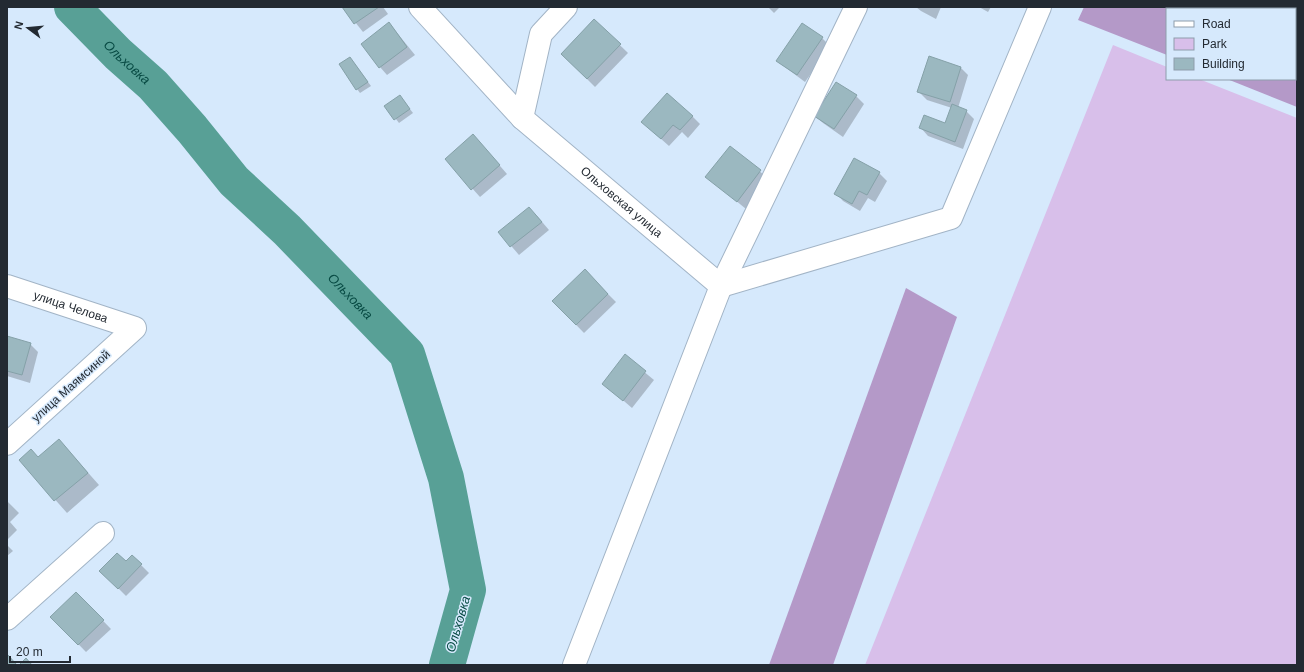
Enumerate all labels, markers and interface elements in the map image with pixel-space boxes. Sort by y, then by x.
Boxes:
north arrow [8,8,48,48]
legend [1166,8,1296,80]
text: Road [1202,17,1231,31]
text: N [12,20,25,31]
water label: Ольховка [101,37,154,87]
text: Park [1202,37,1228,51]
text: Building [1202,57,1245,71]
street label: Ольховская улица [578,164,665,241]
water label: Ольховка [325,270,376,322]
street label: улица Челова [32,288,110,326]
street label: улица Маямсиной [29,347,113,425]
water label: Ольховка [443,594,473,654]
scale bar [10,638,70,664]
text: 20 m [16,645,43,659]

